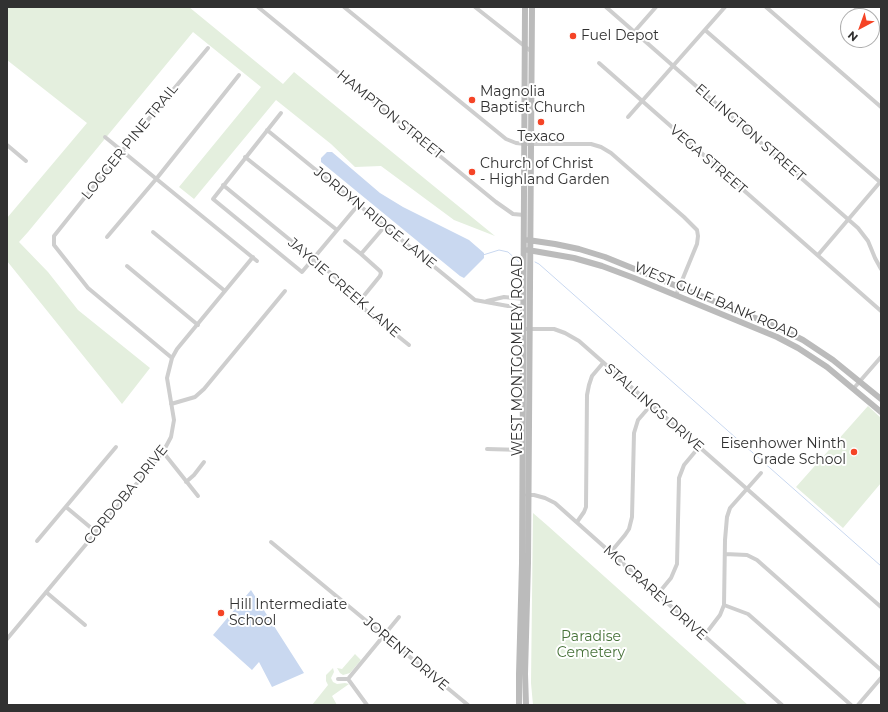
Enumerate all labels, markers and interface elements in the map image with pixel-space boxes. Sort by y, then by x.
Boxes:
north arrow [840,8,880,48]
place label: Fuel Depot [581,28,659,44]
text: N [845,28,861,45]
marker: Fuel Depot [568,31,578,41]
street label: HAMPTON STREET [333,67,447,163]
street label: LOGGER PINE TRAIL [78,81,182,203]
street label: ELLINGTON STREET [692,81,808,185]
place label: Magnolia Baptist Church [480,84,585,116]
marker: Magnolia Baptist Church [467,95,477,105]
marker: Texaco [536,117,546,127]
street label: VEGA STREET [666,122,750,198]
place label: Texaco [517,129,565,145]
place label: Church of Christ - Highland Garden [480,156,610,188]
street label: JORDYN RIDGE LANE [310,163,440,273]
marker: Church of Christ - Highland Garden [467,167,477,177]
street label: JAYCIE CREEK LANE [284,235,404,341]
street label: WEST MONTGOMERY ROAD [510,256,526,456]
street label: WEST GULF BANK ROAD [632,259,800,343]
street label: STALLINGS DRIVE [601,360,707,456]
place label: Eisenhower Ninth Grade School [720,436,846,468]
street label: CORDOBA DRIVE [81,442,171,548]
marker: Eisenhower Ninth Grade School [849,447,859,457]
street label: MC CRAREY DRIVE [600,542,710,644]
place label: Hill Intermediate School [229,597,347,630]
marker: Hill Intermediate School [216,608,226,618]
street label: JORENT DRIVE [360,614,452,694]
park label: Paradise Cemetery [557,629,625,662]

